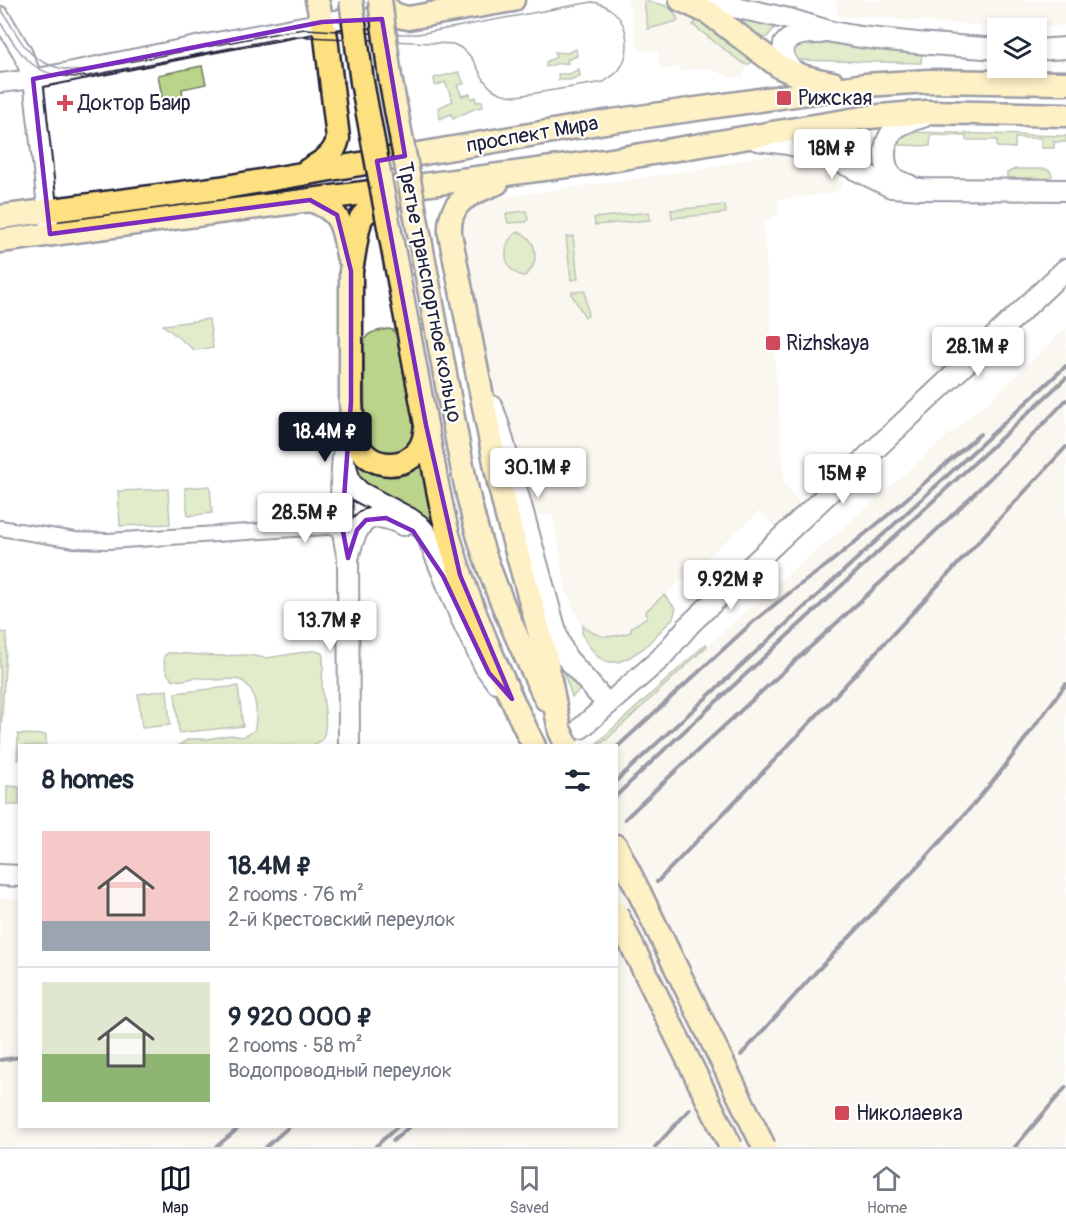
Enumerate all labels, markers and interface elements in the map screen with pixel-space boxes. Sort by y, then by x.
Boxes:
map controls [987,18,1047,78]
button: layers [987,18,1047,78]
place label: Рижская [798,85,872,112]
marker: Рижская [775,89,793,107]
place label: Доктор Баир [77,90,191,117]
marker: Доктор Баир [56,94,74,112]
street label: проспект Мира [464,110,600,159]
pin: 18M ₽ [790,129,874,180]
text: 18M ₽ [808,136,856,161]
street label: Третье транспортное кольцо [391,160,468,425]
pin: 28.1M ₽ [923,327,1033,378]
place label: Rizhskaya [786,330,869,357]
marker: Rizhskaya [764,334,782,352]
text: 28.1M ₽ [946,334,1010,359]
pin: 18.4M ₽ [270,412,380,463]
text: 18.4M ₽ [293,419,357,444]
pin: 30.1M ₽ [483,448,593,499]
pin: 15M ₽ [801,454,885,505]
text: 30.1M ₽ [504,455,572,480]
text: 15M ₽ [818,461,868,486]
pin: 28.5M ₽ [250,493,360,544]
text: 28.5M ₽ [271,500,339,525]
pin: 9.92M ₽ [676,560,786,611]
text: 9.92M ₽ [698,567,764,592]
pin: 13.7M ₽ [275,601,385,652]
text: 13.7M ₽ [298,608,362,633]
text: 8 homes [42,764,134,796]
icon: filters [561,764,594,797]
text: 18.4M ₽ [228,850,312,882]
icon: home [90,855,162,927]
text: 2 rooms · 76 m² [228,882,364,907]
text: 2-й Крестовский переулок [228,907,456,932]
text: 9 920 000 ₽ [228,1001,373,1033]
icon: home [90,1006,162,1078]
text: 2 rooms · 58 m² [228,1033,363,1058]
text: Водопроводный переулок [228,1058,452,1083]
place label: Николаевка [856,1100,963,1127]
marker: Николаевка [833,1104,851,1122]
tab: Map [159,1162,192,1218]
tab: Saved [509,1162,549,1218]
tab: Home [867,1162,907,1218]

